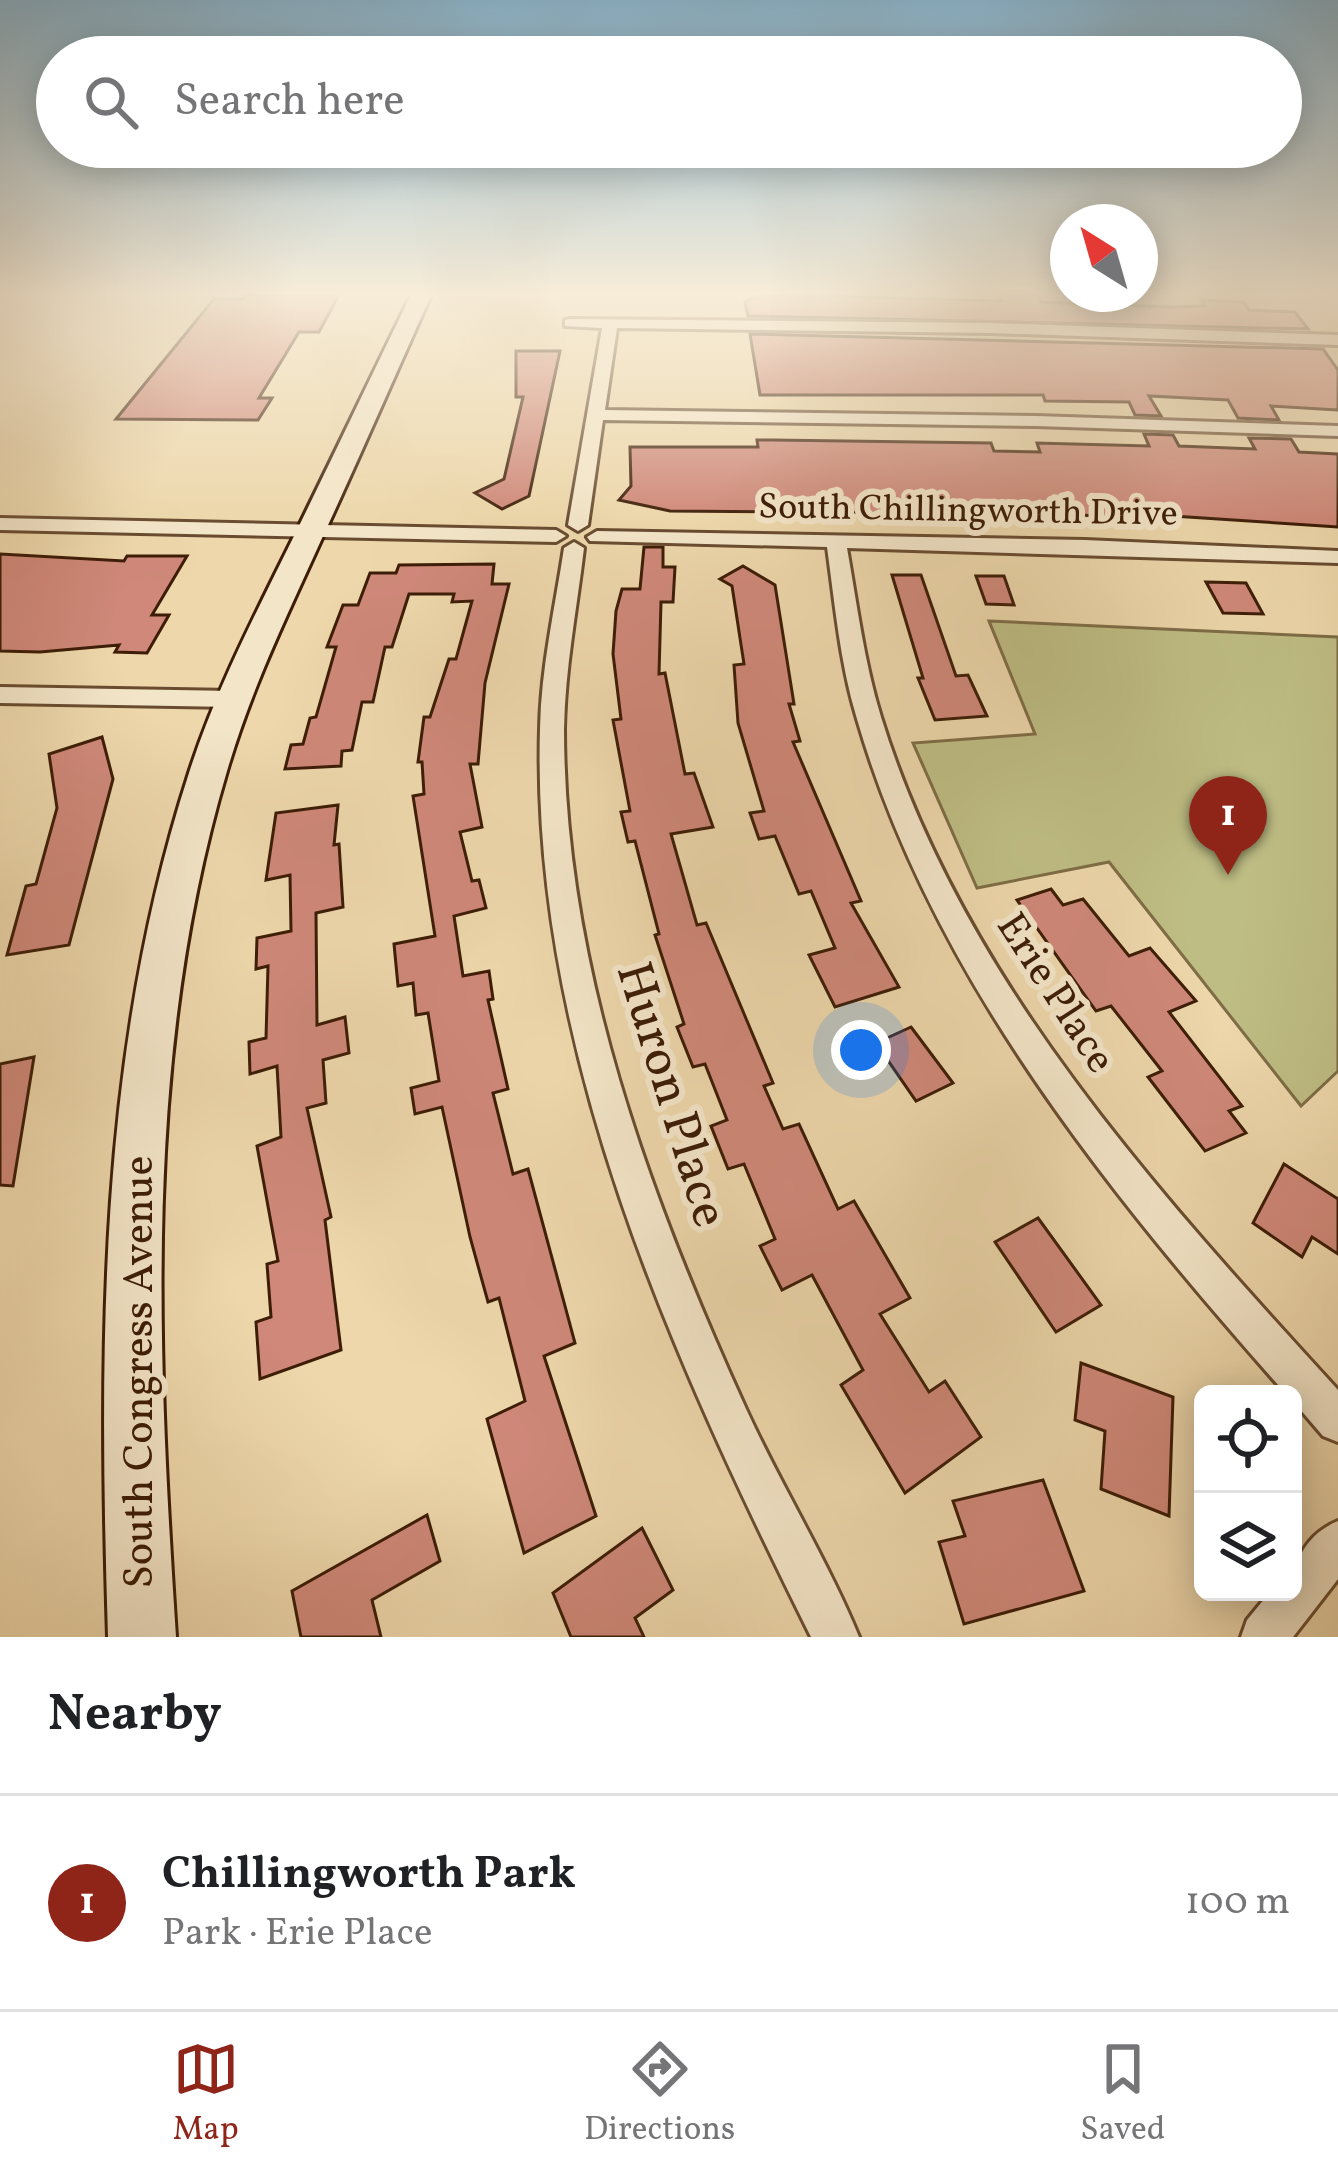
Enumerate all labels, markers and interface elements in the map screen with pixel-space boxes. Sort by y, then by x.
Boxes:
search box [36,36,1302,168]
icon: search [78,69,144,135]
text: Search here [174,71,405,134]
north arrow [1050,204,1158,312]
street label: South Chillingworth Drive [758,483,1178,541]
pin: 1 [1189,776,1267,875]
street label: Erie Place [980,902,1128,1086]
street label: Huron Place [596,954,744,1236]
your location [831,1020,891,1080]
street label: South Congress Avenue [112,1156,171,1588]
map controls [1194,1385,1302,1601]
button: locate [1194,1385,1302,1493]
button: layers [1194,1493,1302,1601]
text: Nearby [48,1680,222,1751]
text: Chillingworth Park [162,1844,576,1907]
text: 1 [79,1876,95,1930]
text: 100 m [1185,1876,1290,1930]
text: Park · Erie Place [162,1907,432,1961]
tab: Map [173,2036,239,2154]
tab: Directions [584,2036,735,2154]
tab: Saved [1080,2036,1165,2154]

